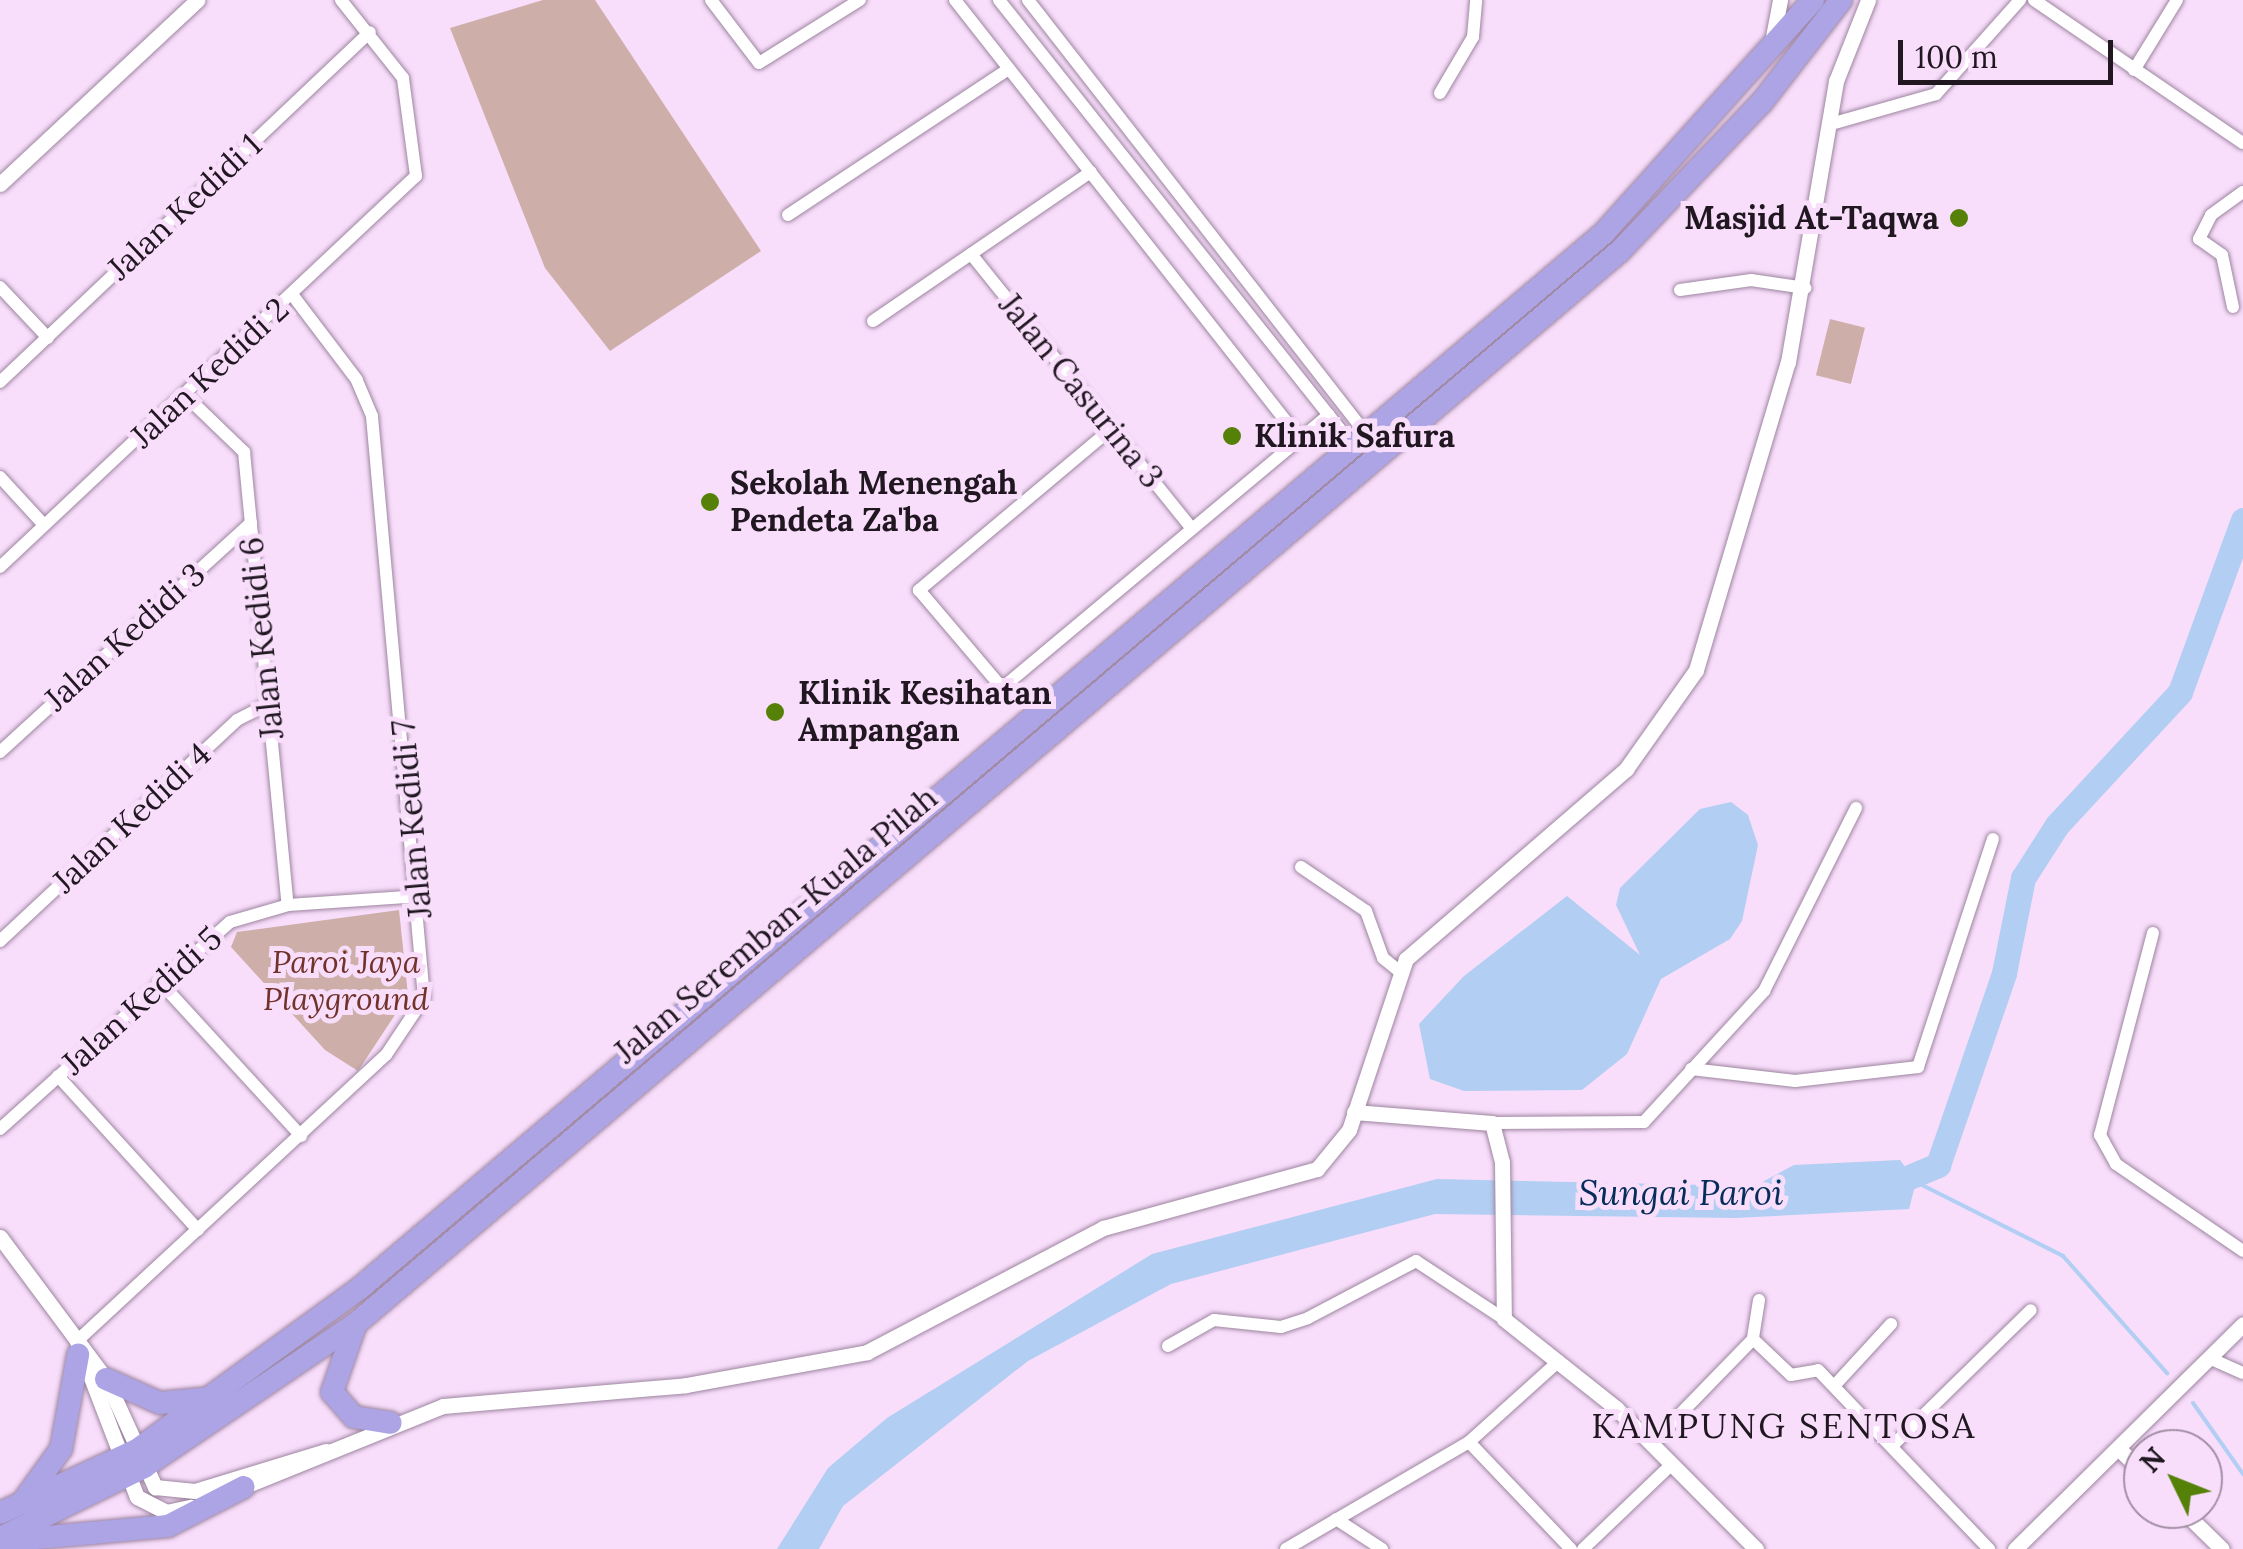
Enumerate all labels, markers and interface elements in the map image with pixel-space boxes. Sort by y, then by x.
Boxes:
scale bar [1903,20,2118,82]
text: 100 m [1915,38,1998,76]
street label: Jalan Kedidi 1 [100,126,270,288]
place label: Masjid At-Taqwa [1684,199,1939,237]
marker: Masjid At-Taqwa [1948,207,1970,229]
street label: Jalan Casurina 3 [991,286,1171,496]
street label: Jalan Kedidi 2 [123,290,297,456]
place label: Klinik Safura [1254,417,1455,455]
marker: Klinik Safura [1219,423,1245,449]
place label: Sekolah Menengah Pendeta Za'ba [730,465,1017,540]
marker: Sekolah Menengah Pendeta Za'ba [699,491,721,513]
street label: Jalan Kedidi 6 [232,535,292,741]
street label: Jalan Kedidi 3 [37,555,213,719]
place label: Klinik Kesihatan Ampangan [798,675,1052,750]
marker: Klinik Kesihatan Ampangan [762,699,788,725]
street label: Jalan Kedidi 7 [384,718,440,920]
street label: Jalan Kedidi 4 [45,735,219,901]
street label: Jalan Seremban-Kuala Pilah [607,779,945,1071]
street label: Jalan Kedidi 5 [54,919,230,1083]
park label: Paroi Jaya Playground [263,944,429,1019]
water label: Sungai Paroi [1579,1172,1783,1214]
district label: KAMPUNG SENTOSA [1591,1405,1977,1447]
north arrow [2123,1429,2223,1529]
text: N [2132,1440,2173,1480]

